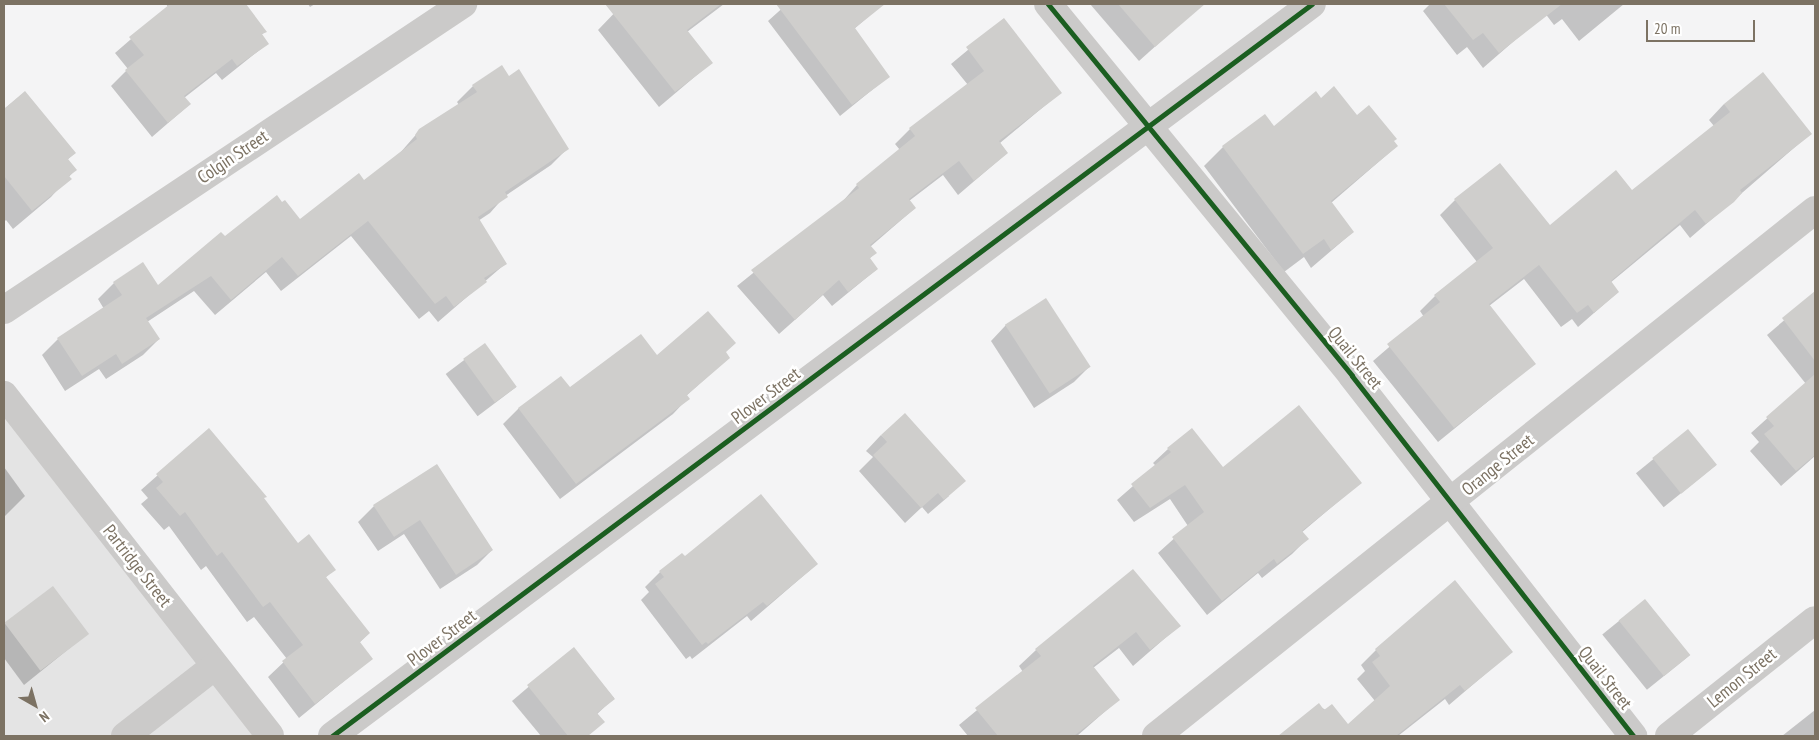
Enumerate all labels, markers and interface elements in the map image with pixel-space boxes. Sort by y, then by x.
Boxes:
scale bar [1649,10,1758,42]
text: 20 m [1654,19,1680,38]
street label: Colgin Street [194,126,272,188]
street label: Quail Street [1323,322,1387,394]
street label: Plover Street [727,363,805,429]
street label: Orange Street [1458,429,1538,501]
street label: Partridge Street [98,521,176,611]
street label: Plover Street [403,605,481,671]
street label: Quail Street [1574,642,1636,714]
street label: Lemon Street [1703,644,1781,712]
north arrow [10,680,60,730]
text: N [36,707,53,726]

